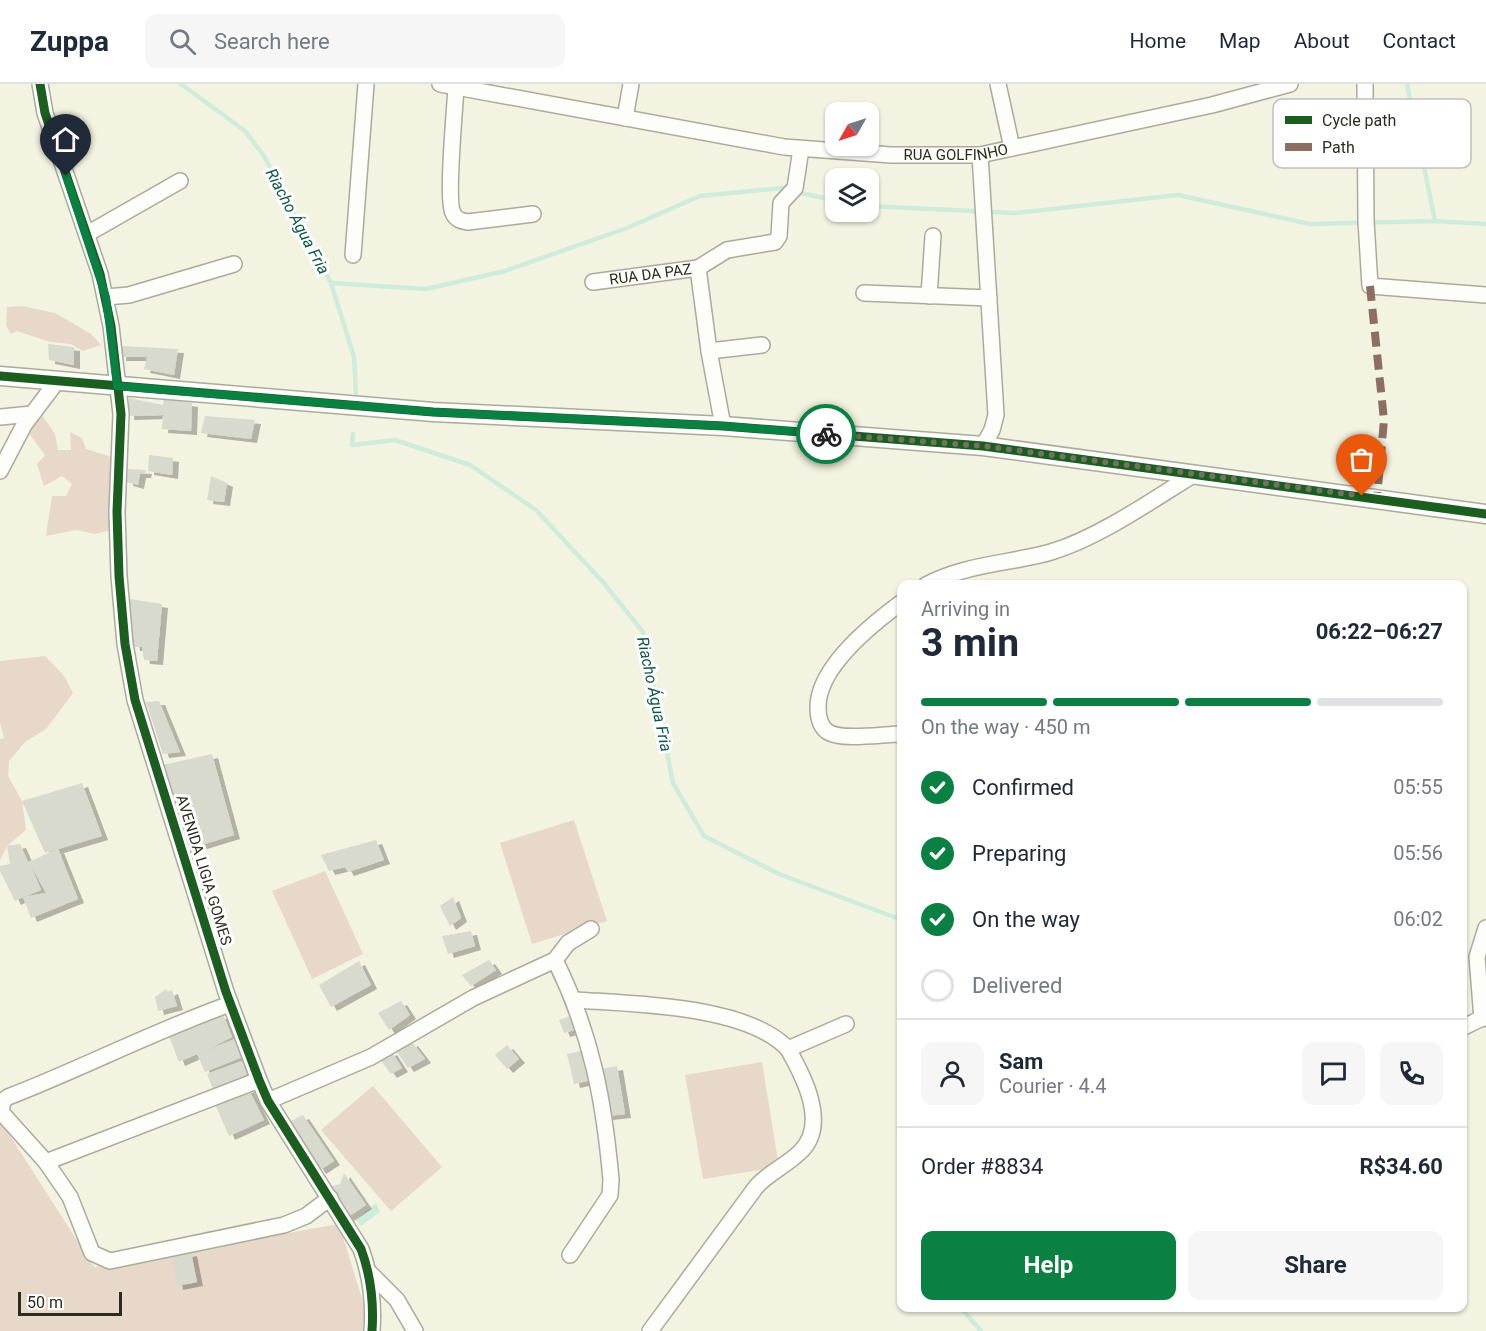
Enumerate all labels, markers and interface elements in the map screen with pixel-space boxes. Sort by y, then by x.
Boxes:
search box [145,14,565,68]
text: Zuppa [30,25,109,58]
icon: search [166,25,199,58]
text: Search here [214,29,330,54]
text: Home [1130,29,1186,53]
text: Map [1219,29,1261,53]
text: About [1294,29,1350,53]
text: Contact [1383,29,1456,53]
legend [1273,99,1471,168]
north arrow [825,102,879,156]
map controls [825,102,879,222]
text: Cycle path [1322,111,1396,130]
pin [40,114,91,176]
icon: home [49,123,82,156]
text: Path [1322,138,1355,157]
street label: RUA GOLFINHO [903,140,1010,164]
water label: Riacho Água Fria [262,165,333,277]
button: layers [825,168,879,222]
street label: RUA DA PAZ [608,260,693,289]
courier [796,404,856,464]
icon: bike [810,418,843,451]
pin [1336,434,1387,496]
icon: bag [1345,443,1378,476]
text: Arriving in [921,597,1010,621]
text: 06:22–06:27 [1316,619,1443,644]
text: 3 min [921,620,1019,666]
water label: Riacho Água Fria [633,635,676,753]
text: On the way · 450 m [921,715,1090,739]
icon: check [921,771,954,804]
text: Confirmed [972,775,1074,800]
text: 05:55 [1393,775,1443,799]
street label: AVENIDA LIGIA GOMES [173,793,235,947]
icon: check [921,837,954,870]
text: Preparing [972,841,1066,866]
text: 05:56 [1393,841,1443,865]
icon: check [921,903,954,936]
text: On the way [972,907,1080,932]
text: 06:02 [1393,907,1443,931]
text: Delivered [972,973,1062,998]
button: person [921,1042,984,1105]
button: chat [1302,1042,1365,1105]
button: phone [1380,1042,1443,1105]
text: Sam [999,1049,1043,1074]
text: Courier · 4.4 [999,1074,1106,1098]
text: Order #8834 [921,1154,1043,1179]
text: R$34.60 [1359,1154,1443,1179]
button: Help [921,1231,1176,1300]
button: Share [1188,1231,1443,1300]
scale bar [18,1289,122,1316]
text: 50 m [27,1293,63,1312]

